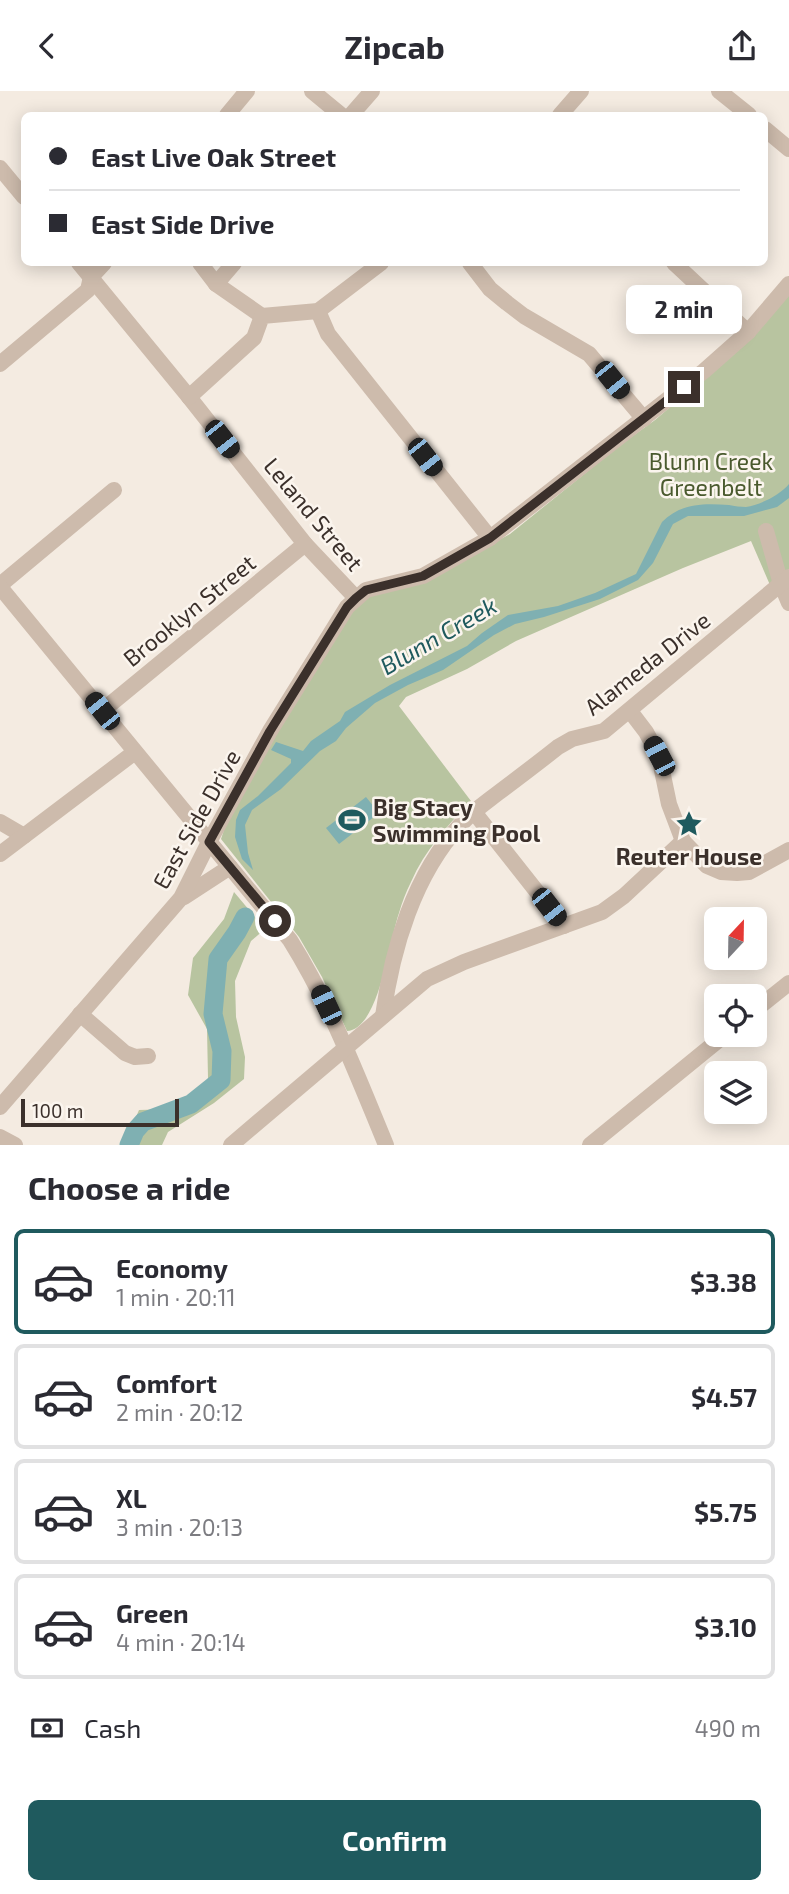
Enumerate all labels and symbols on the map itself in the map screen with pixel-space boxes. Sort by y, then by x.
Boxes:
callout: 2 min [626,285,742,335]
car [591,357,634,403]
route end [668,371,700,403]
car [201,416,244,462]
car [404,434,447,480]
park label: Blunn Creek Greenbelt [649,447,774,501]
street label: Leland Street [259,452,370,576]
street label: Brooklyn Street [117,548,261,672]
water label: Blunn Creek [375,590,501,680]
street label: Alameda Drive [579,605,715,721]
car [81,688,124,734]
car [640,733,679,779]
street label: East Side Drive [146,744,246,894]
place label: Big Stacy Swimming Pool [373,793,541,847]
sports icon: Big Stacy Swimming Pool [337,805,367,835]
place icon: Reuter House [674,809,704,839]
place label: Reuter House [616,842,762,870]
car [528,884,571,930]
route start [259,905,291,937]
north arrow [704,907,766,969]
car [308,982,345,1028]
scale bar [21,1096,178,1128]

